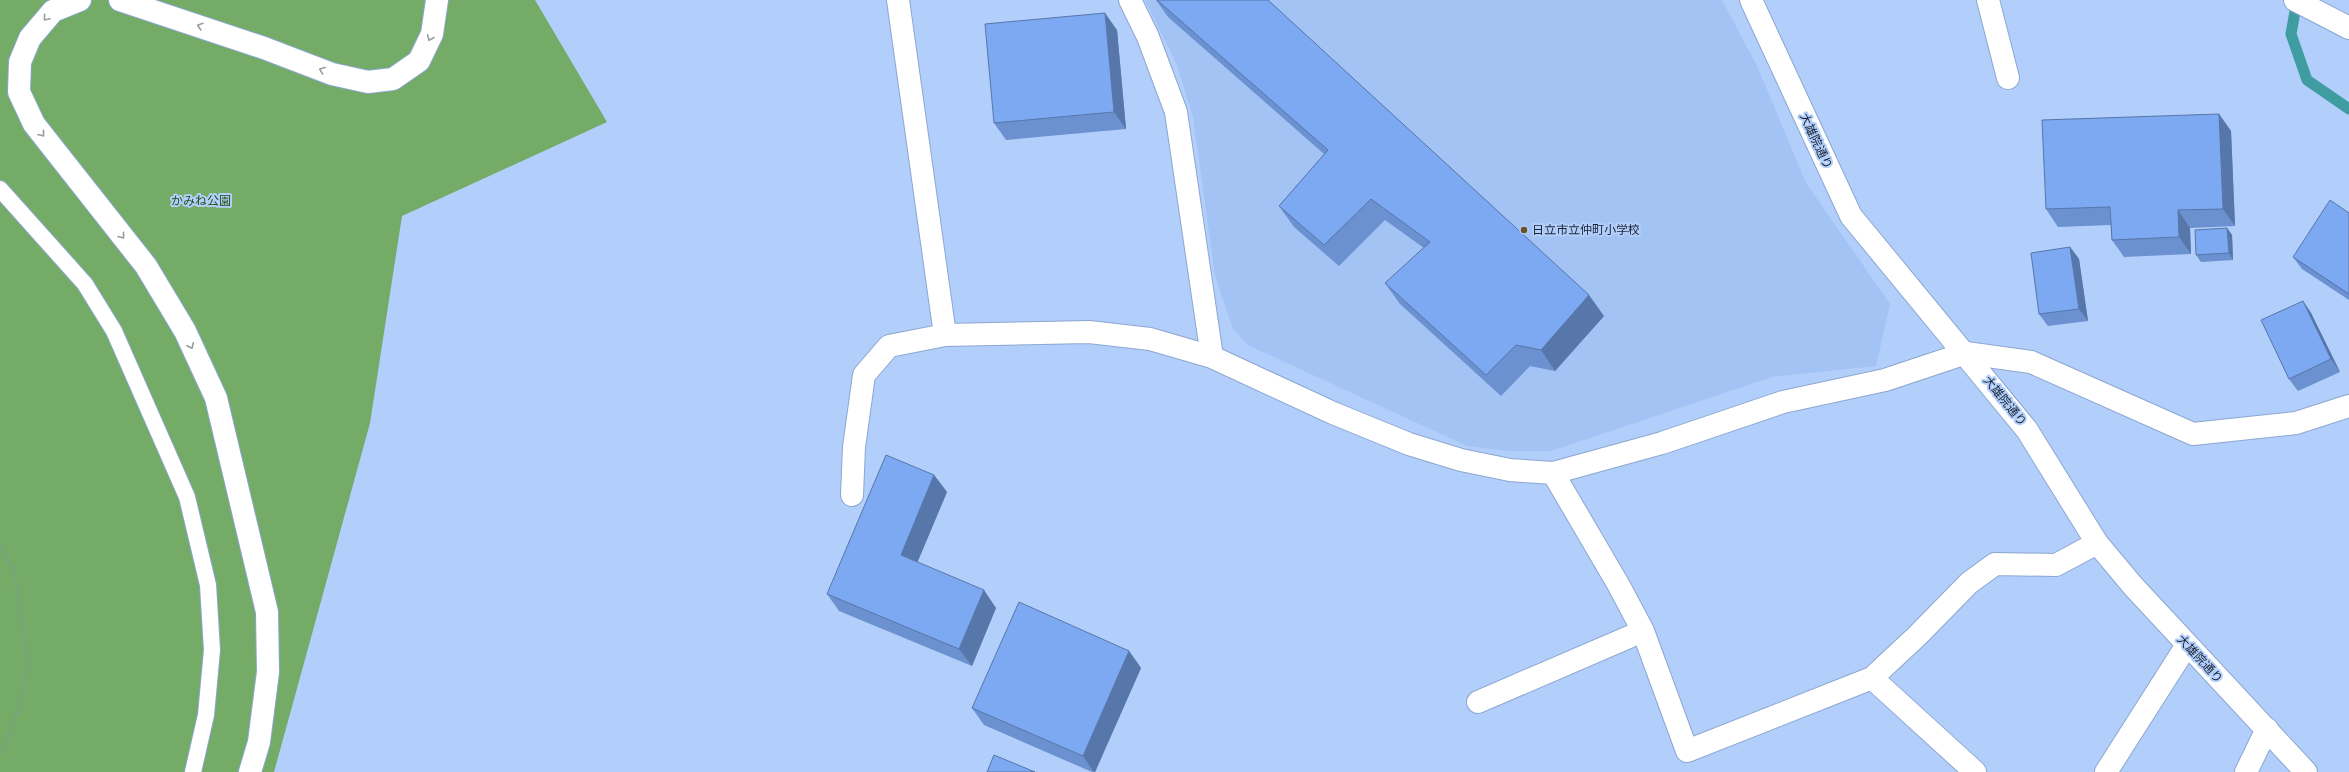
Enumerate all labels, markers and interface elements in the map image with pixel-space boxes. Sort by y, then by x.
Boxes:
one-way arrow [44,14,51,21]
one-way arrow [196,22,203,31]
one-way arrow [427,34,435,41]
one-way arrow [318,67,325,75]
street label: 大雄院通り [1796,110,1836,172]
one-way arrow [37,130,44,137]
park label: かみね公園 [171,193,231,209]
place label: 日立市立仲町小学校 [1532,222,1640,238]
marker: 日立市立仲町小学校 [1519,225,1529,235]
one-way arrow [118,232,125,239]
one-way arrow [186,342,194,349]
street label: 大雄院通り [1980,373,2030,429]
street label: 大雄院通り [2174,632,2226,686]

